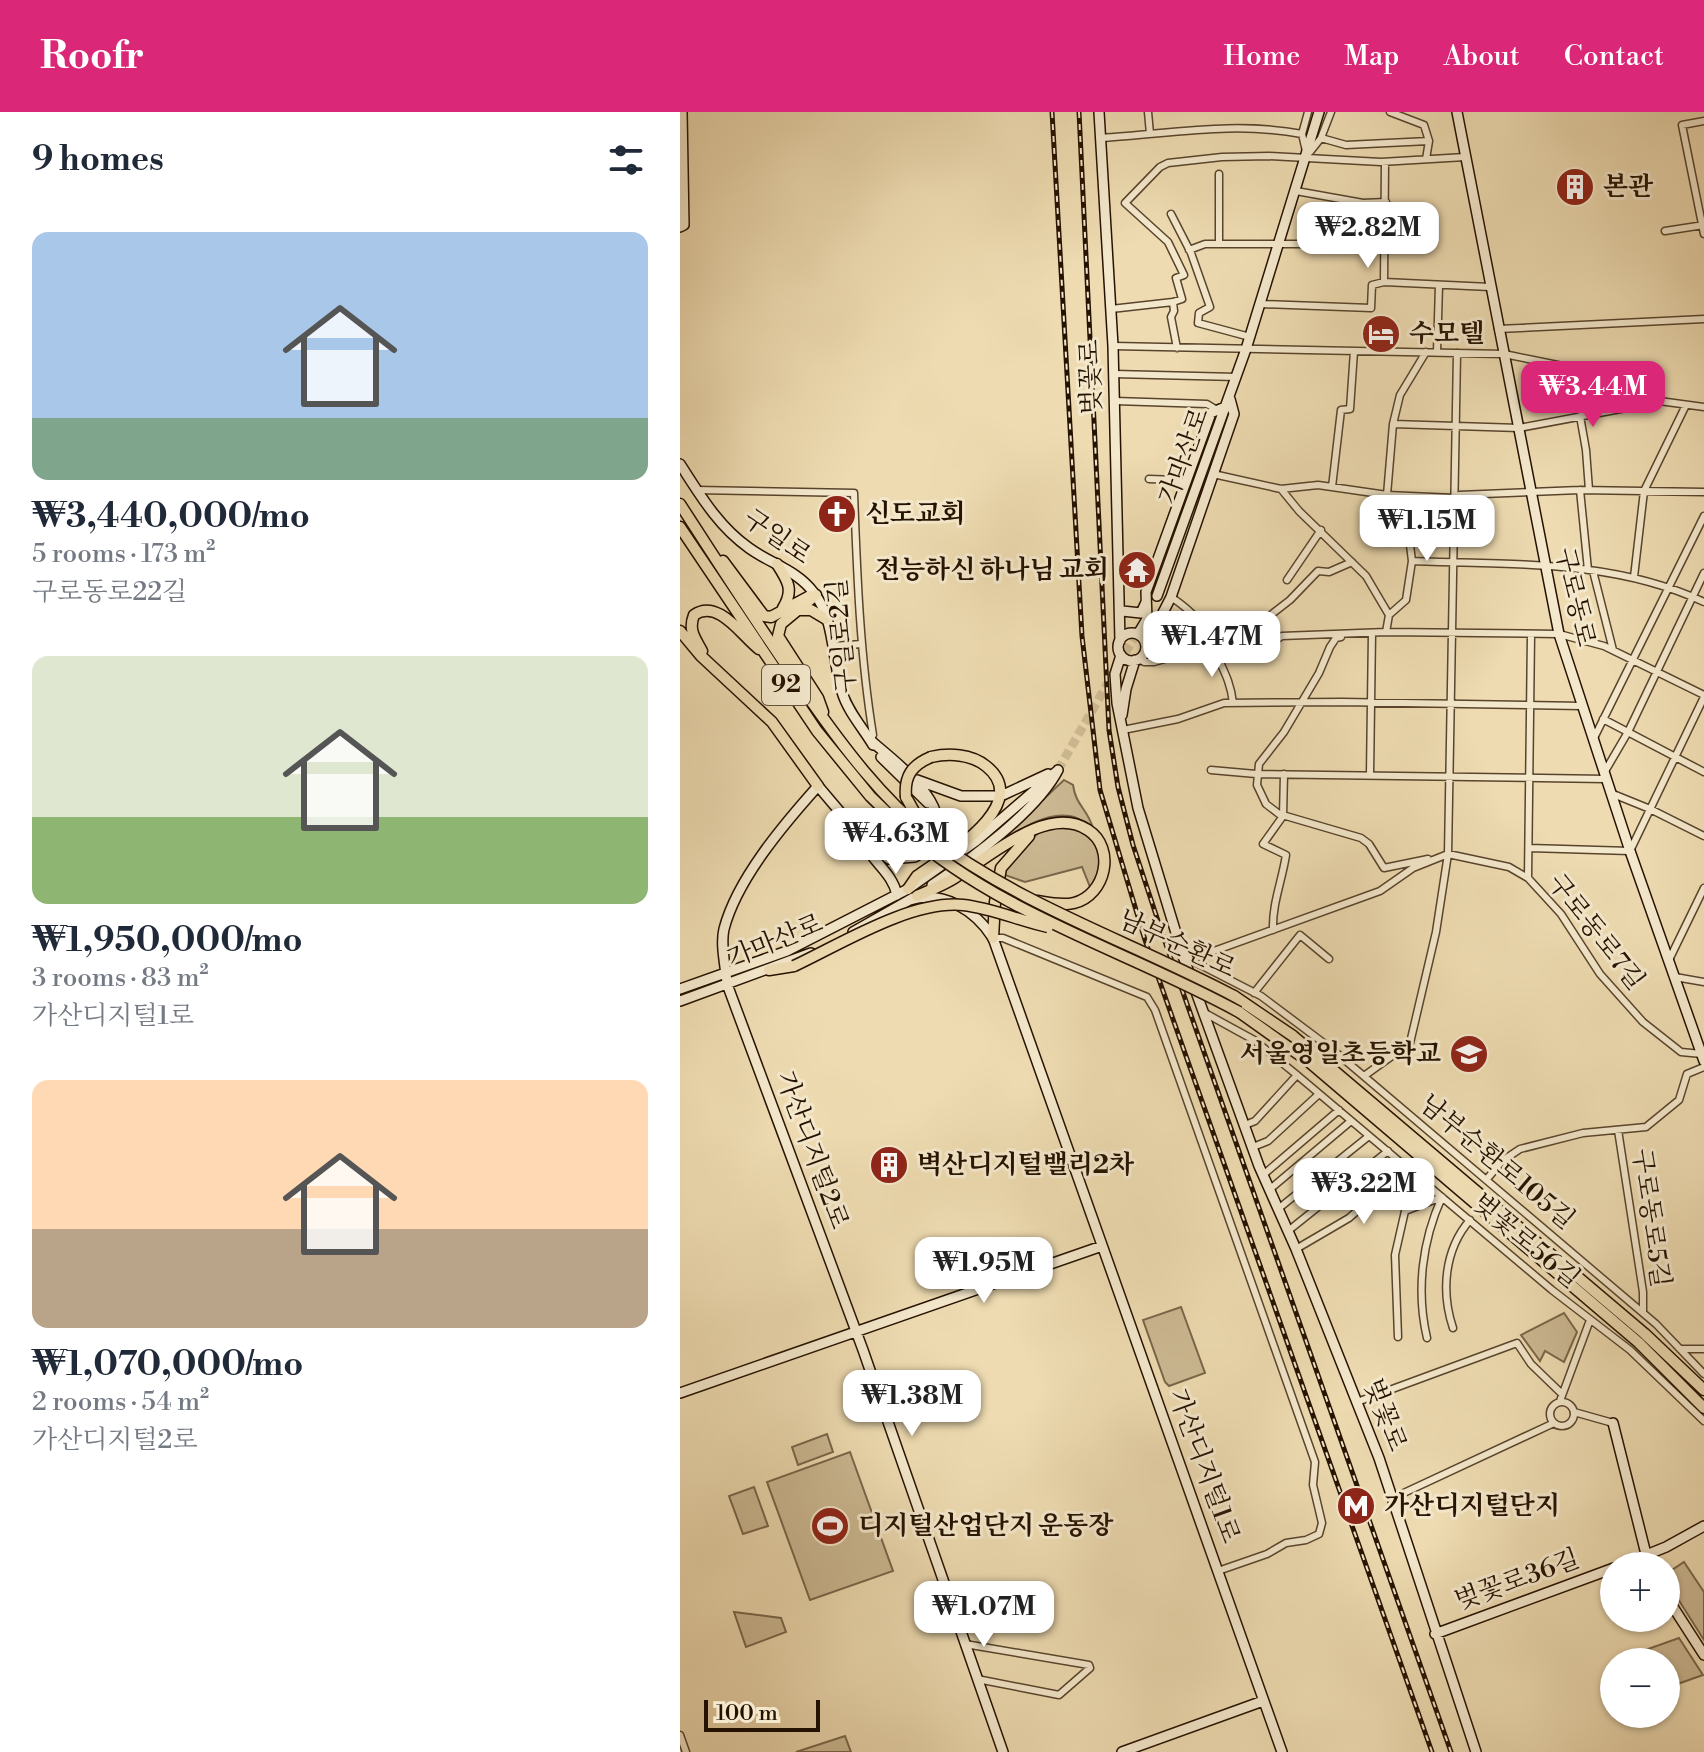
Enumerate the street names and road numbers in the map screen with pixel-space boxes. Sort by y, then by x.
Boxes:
street label: 벚꽃로 [1074,339,1108,415]
street label: 가마산로 [1152,403,1216,509]
street label: 구일로 [737,502,817,572]
street label: 구로동로 [1548,544,1602,650]
street label: 구일로2길 [821,577,863,695]
road number: 92 [762,665,810,705]
street label: 구로동로7길 [1541,868,1651,996]
street label: 남부순환로 [1113,903,1241,985]
street label: 가마산로 [722,907,828,975]
street label: 가산디지털2로 [769,1067,855,1233]
street label: 남부순환로105길 [1413,1088,1581,1236]
street label: 구로동로5길 [1625,1147,1677,1289]
street label: 벚꽃로56길 [1466,1187,1586,1295]
street label: 벚꽃로 [1357,1374,1413,1456]
street label: 가산디지털1로 [1161,1384,1247,1548]
street label: 벚꽃로36길 [1450,1543,1584,1617]

